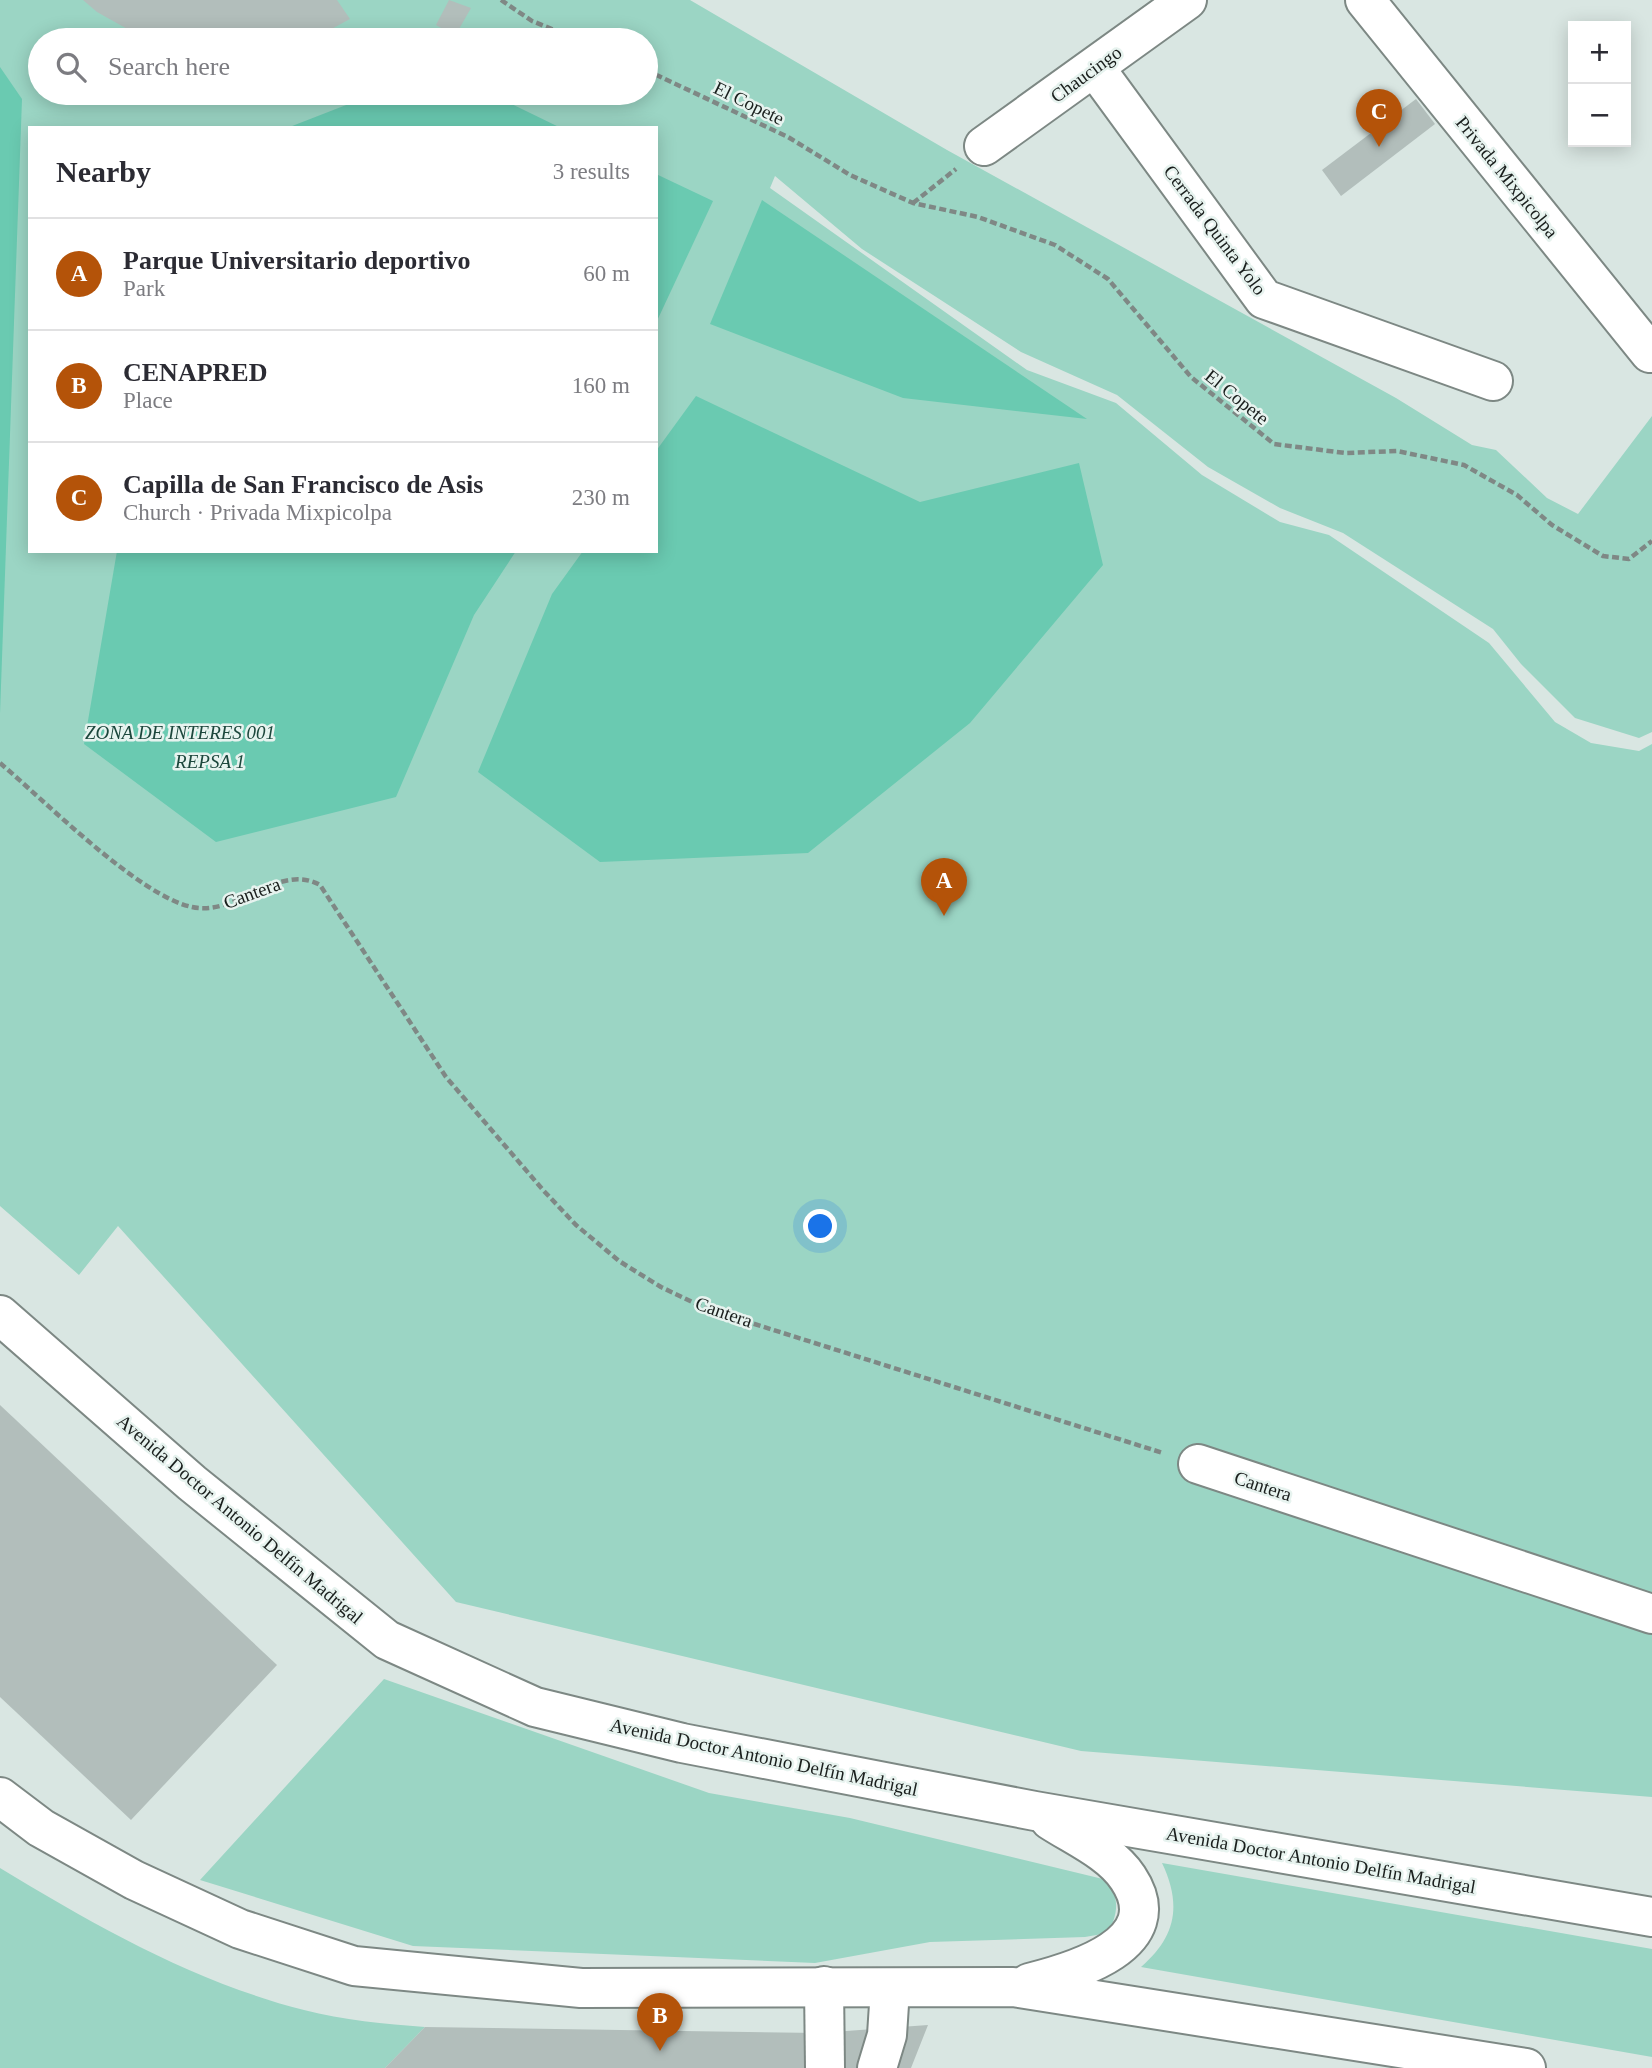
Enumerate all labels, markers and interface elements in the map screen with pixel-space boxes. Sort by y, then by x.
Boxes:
map controls [1568,21,1631,147]
button: + [1568,21,1631,84]
search box [28,28,658,105]
street label: Chaucingo [1047,41,1125,107]
icon: search [52,48,90,86]
text: Search here [108,52,230,81]
street label: El Copete [710,77,788,129]
button: − [1568,84,1631,147]
pin: C [1356,89,1402,147]
street label: Privada Mixpicolpa [1452,112,1563,242]
text: Nearby [56,155,151,188]
text: 3 results [553,159,630,184]
street label: Cerrada Quinta Yolo [1159,161,1271,299]
text: Parque Universitario deportivo [123,246,471,275]
text: A [71,261,87,286]
text: 60 m [583,261,630,286]
text: Park [123,276,165,301]
text: CENAPRED [123,358,267,387]
street label: El Copete [1201,365,1273,429]
text: B [71,373,87,398]
text: 160 m [572,373,630,398]
text: Place [123,388,173,413]
text: Capilla de San Francisco de Asis [123,470,483,499]
text: C [71,485,87,510]
text: 230 m [572,485,630,510]
text: Church · Privada Mixpicolpa [123,500,392,525]
park label: ZONA DE INTERES 001 [85,722,275,743]
park label: REPSA 1 [174,751,245,772]
pin: A [921,858,967,916]
street label: Cantera [221,873,284,913]
your location [803,1209,837,1243]
street label: Cantera [693,1292,756,1332]
street label: Avenida Doctor Antonio Delfín Madrigal [113,1410,367,1628]
street label: Cantera [1232,1467,1295,1505]
street label: Avenida Doctor Antonio Delfín Madrigal [608,1714,920,1800]
street label: Avenida Doctor Antonio Delfín Madrigal [1164,1822,1478,1898]
pin: B [637,1993,683,2051]

